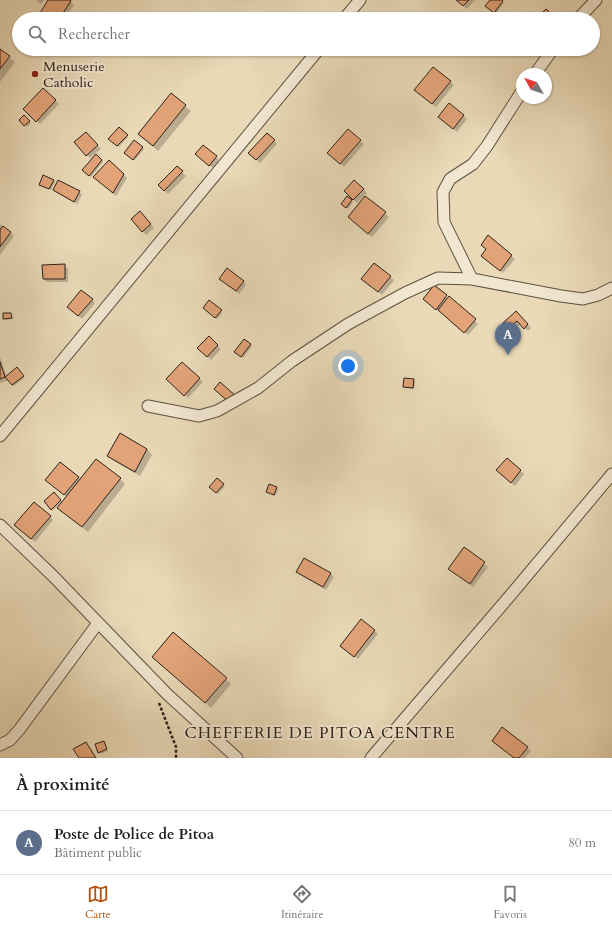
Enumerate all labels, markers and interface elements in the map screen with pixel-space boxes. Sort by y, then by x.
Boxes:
search box [12,12,600,56]
icon: search [26,23,48,45]
text: Rechercher [58,24,130,44]
place label: Menuserie Catholic [43,57,105,92]
north arrow [516,68,552,104]
marker: Menuserie Catholic [30,69,40,79]
pin: A [495,322,521,355]
your location [338,356,358,376]
district label: CHEFFERIE DE PITOA CENTRE [184,722,456,744]
text: À proximité [16,773,110,796]
text: Poste de Police de Pitoa [54,824,214,844]
text: A [24,834,34,852]
text: 80 m [568,834,596,852]
text: Bâtiment public [54,844,142,862]
tab: Carte [85,883,111,922]
tab: Itinéraire [281,883,323,922]
tab: Favoris [494,883,527,922]

